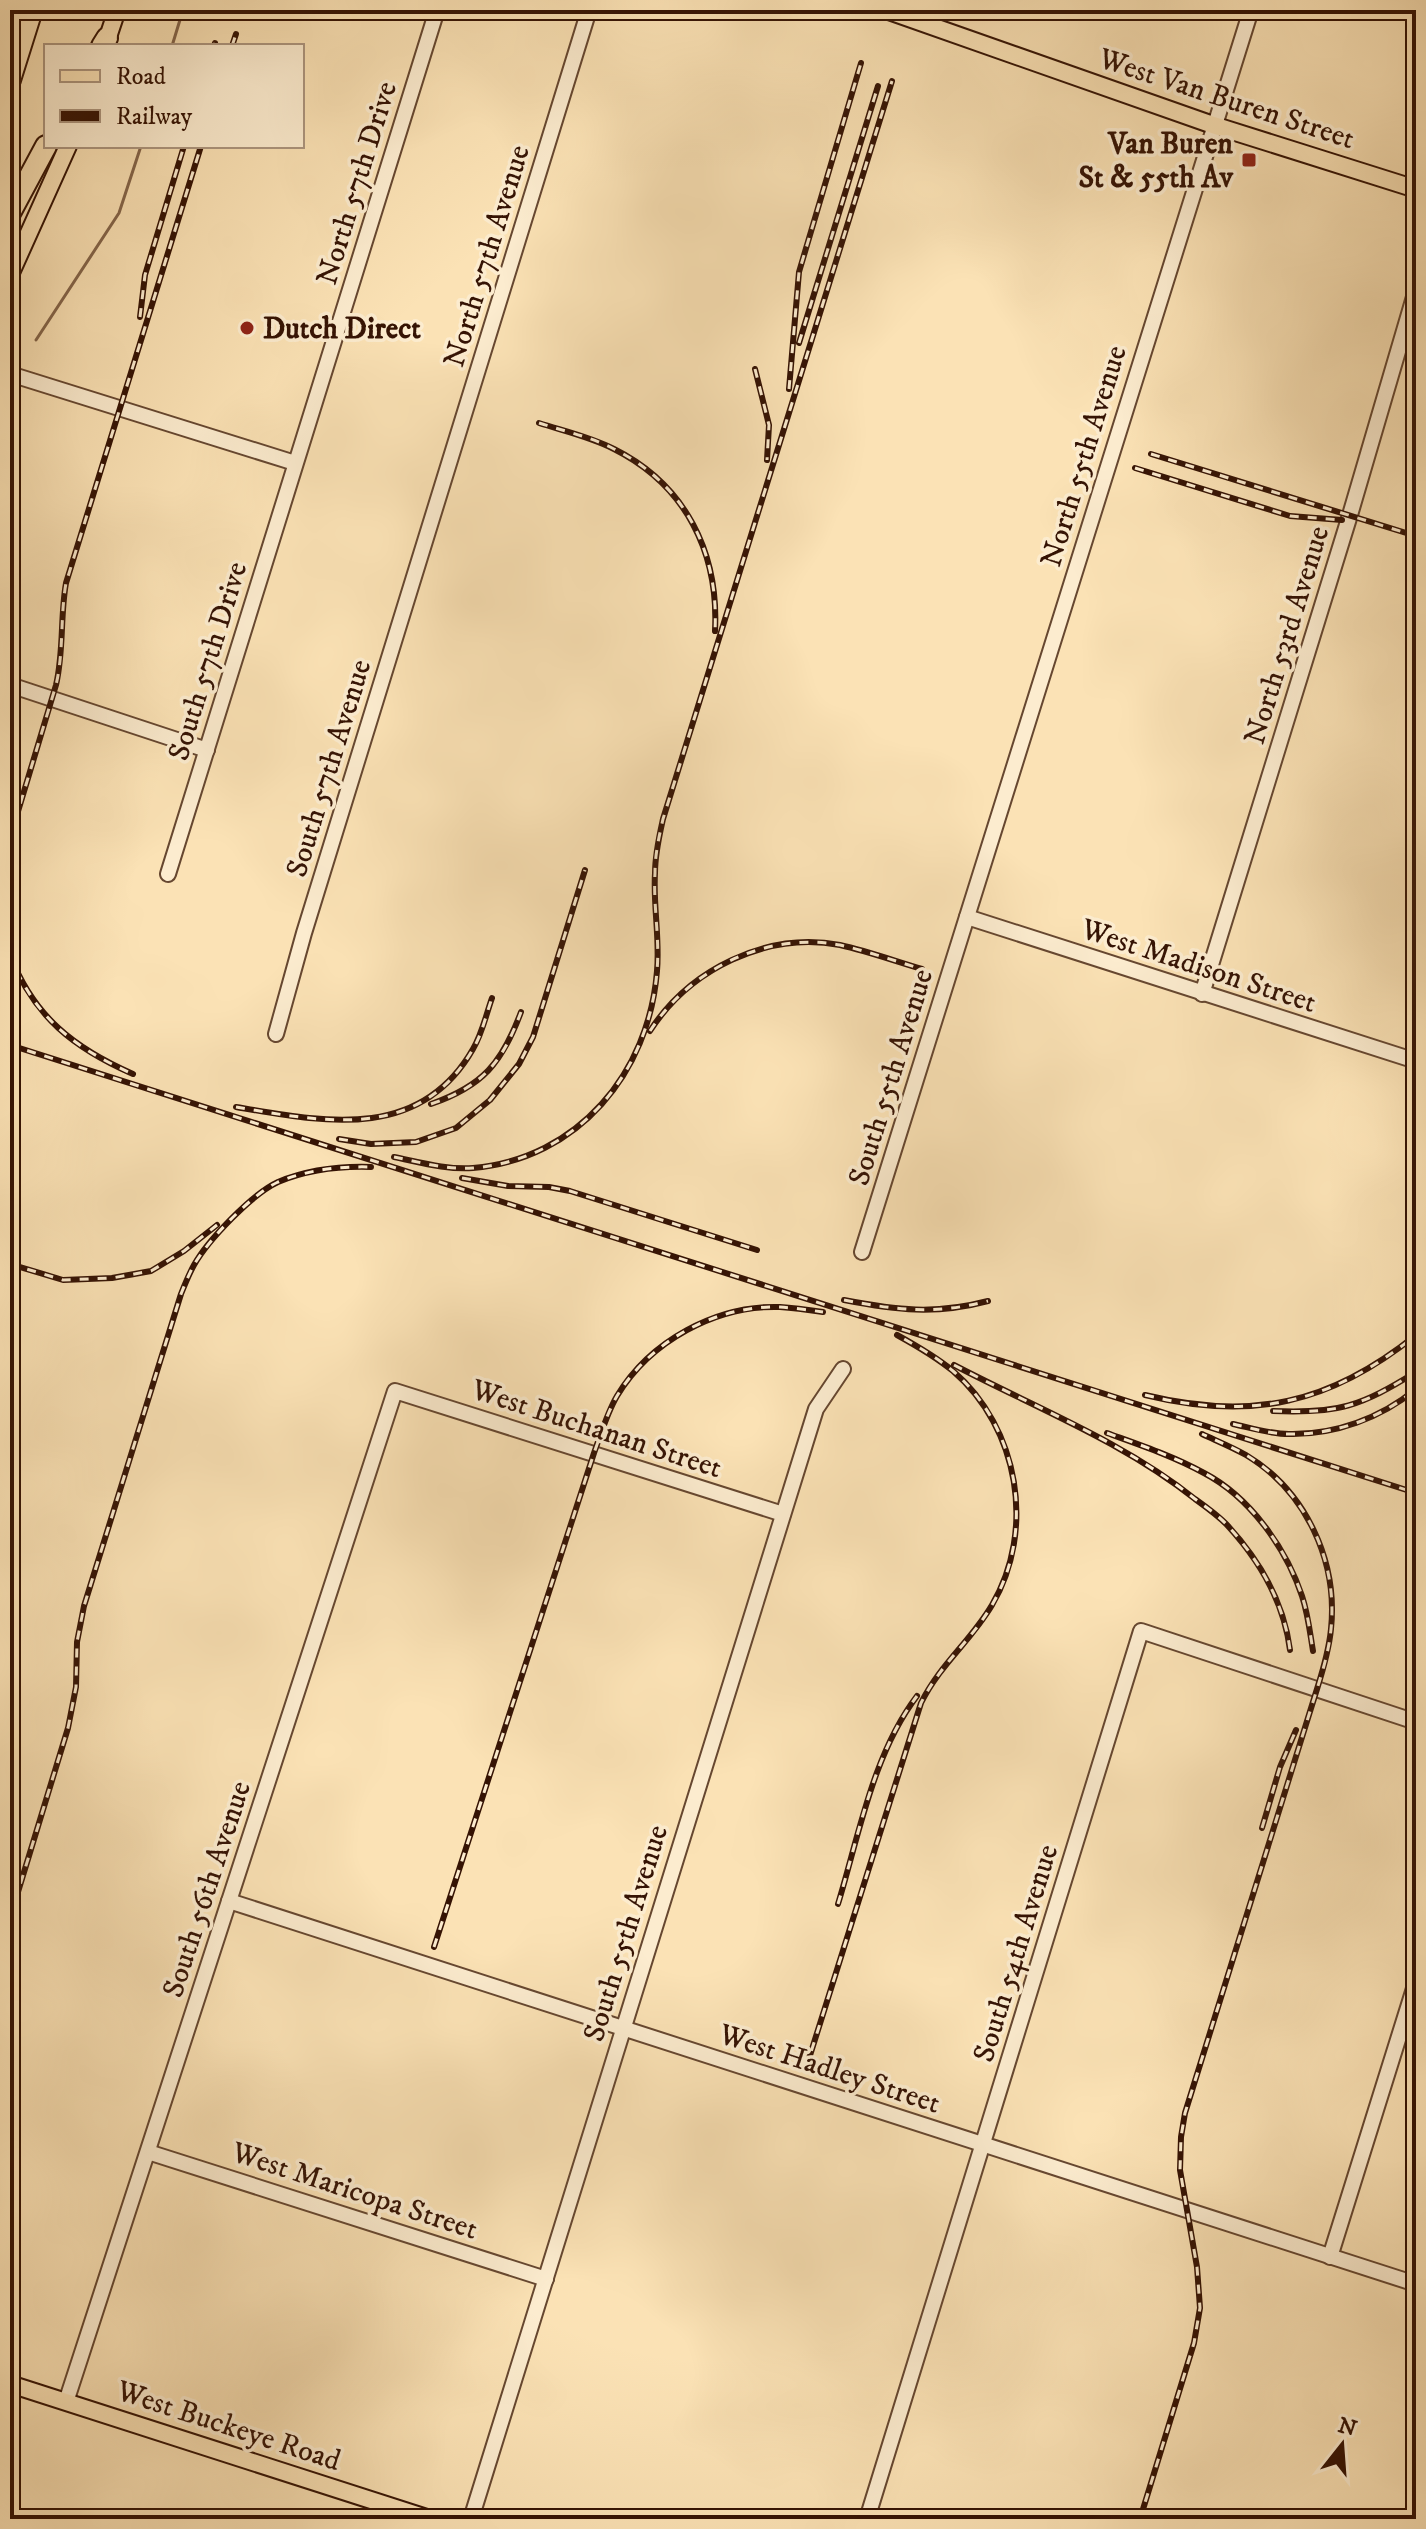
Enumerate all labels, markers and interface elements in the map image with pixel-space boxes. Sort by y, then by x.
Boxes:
street label: West Van Buren Street [1093,40,1359,158]
legend [44,44,304,148]
text: Road [116,62,166,92]
street label: North 57th Drive [309,77,406,290]
text: Railway [116,102,193,132]
place label: Van Buren St & 55th Av [1078,126,1234,197]
street label: North 57th Avenue [436,141,539,372]
marker: Van Buren St & 55th Av [1240,151,1258,169]
place label: Dutch Direct [263,311,421,348]
marker: Dutch Direct [238,319,256,337]
street label: North 55th Avenue [1033,341,1136,572]
street label: North 53rd Avenue [1237,522,1338,749]
street label: South 57th Drive [161,558,256,765]
street label: South 57th Avenue [279,655,380,882]
street label: West Madison Street [1075,911,1321,1022]
street label: South 55th Avenue [841,965,942,1190]
street label: West Buchanan Street [466,1371,726,1487]
street label: South 56th Avenue [155,1777,260,2002]
street label: South 55th Avenue [576,1821,677,2046]
street label: South 54th Avenue [966,1840,1067,2067]
street label: West Hadley Street [713,2016,945,2123]
street label: West Maricopa Street [226,2134,482,2249]
street label: West Buckeye Road [111,2372,345,2480]
north arrow [1302,2405,1382,2485]
text: N [1335,2412,1360,2443]

